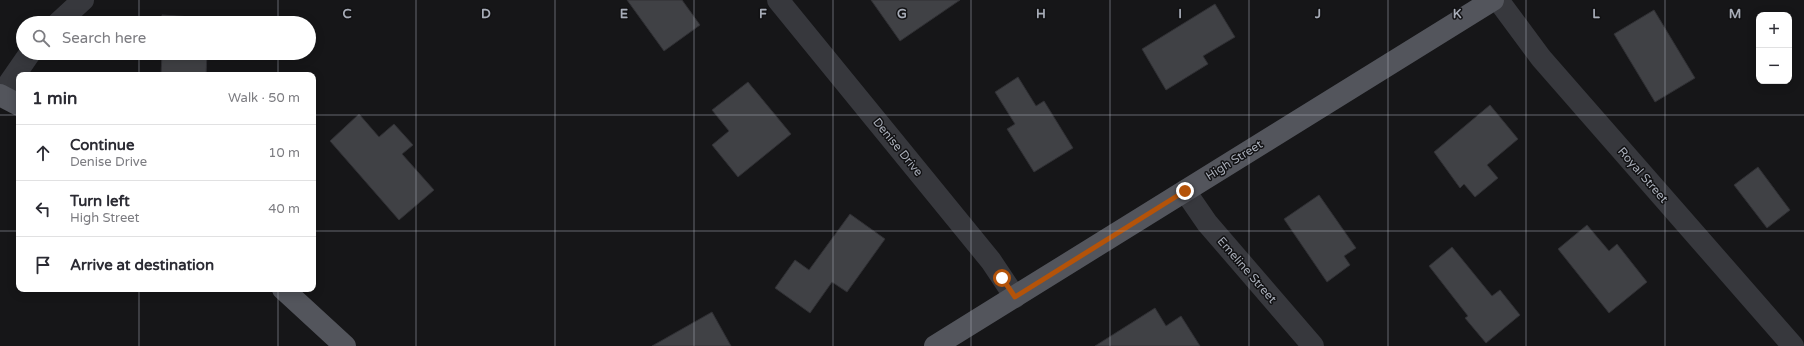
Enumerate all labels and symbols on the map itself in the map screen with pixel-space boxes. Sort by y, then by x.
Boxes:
text: C [342,6,352,22]
text: D [481,6,491,22]
text: E [620,6,628,22]
text: F [759,6,767,22]
text: G [897,6,907,22]
text: H [1036,6,1046,22]
text: I [1178,6,1182,22]
text: J [1314,6,1321,22]
text: K [1453,6,1462,22]
text: L [1592,6,1600,22]
text: M [1729,6,1741,22]
street label: Denise Drive [870,115,926,179]
street label: High Street [1203,137,1265,183]
street label: Royal Street [1615,144,1671,206]
route end [1176,182,1194,200]
street label: Emeline Street [1215,234,1280,306]
route start [993,269,1011,287]

